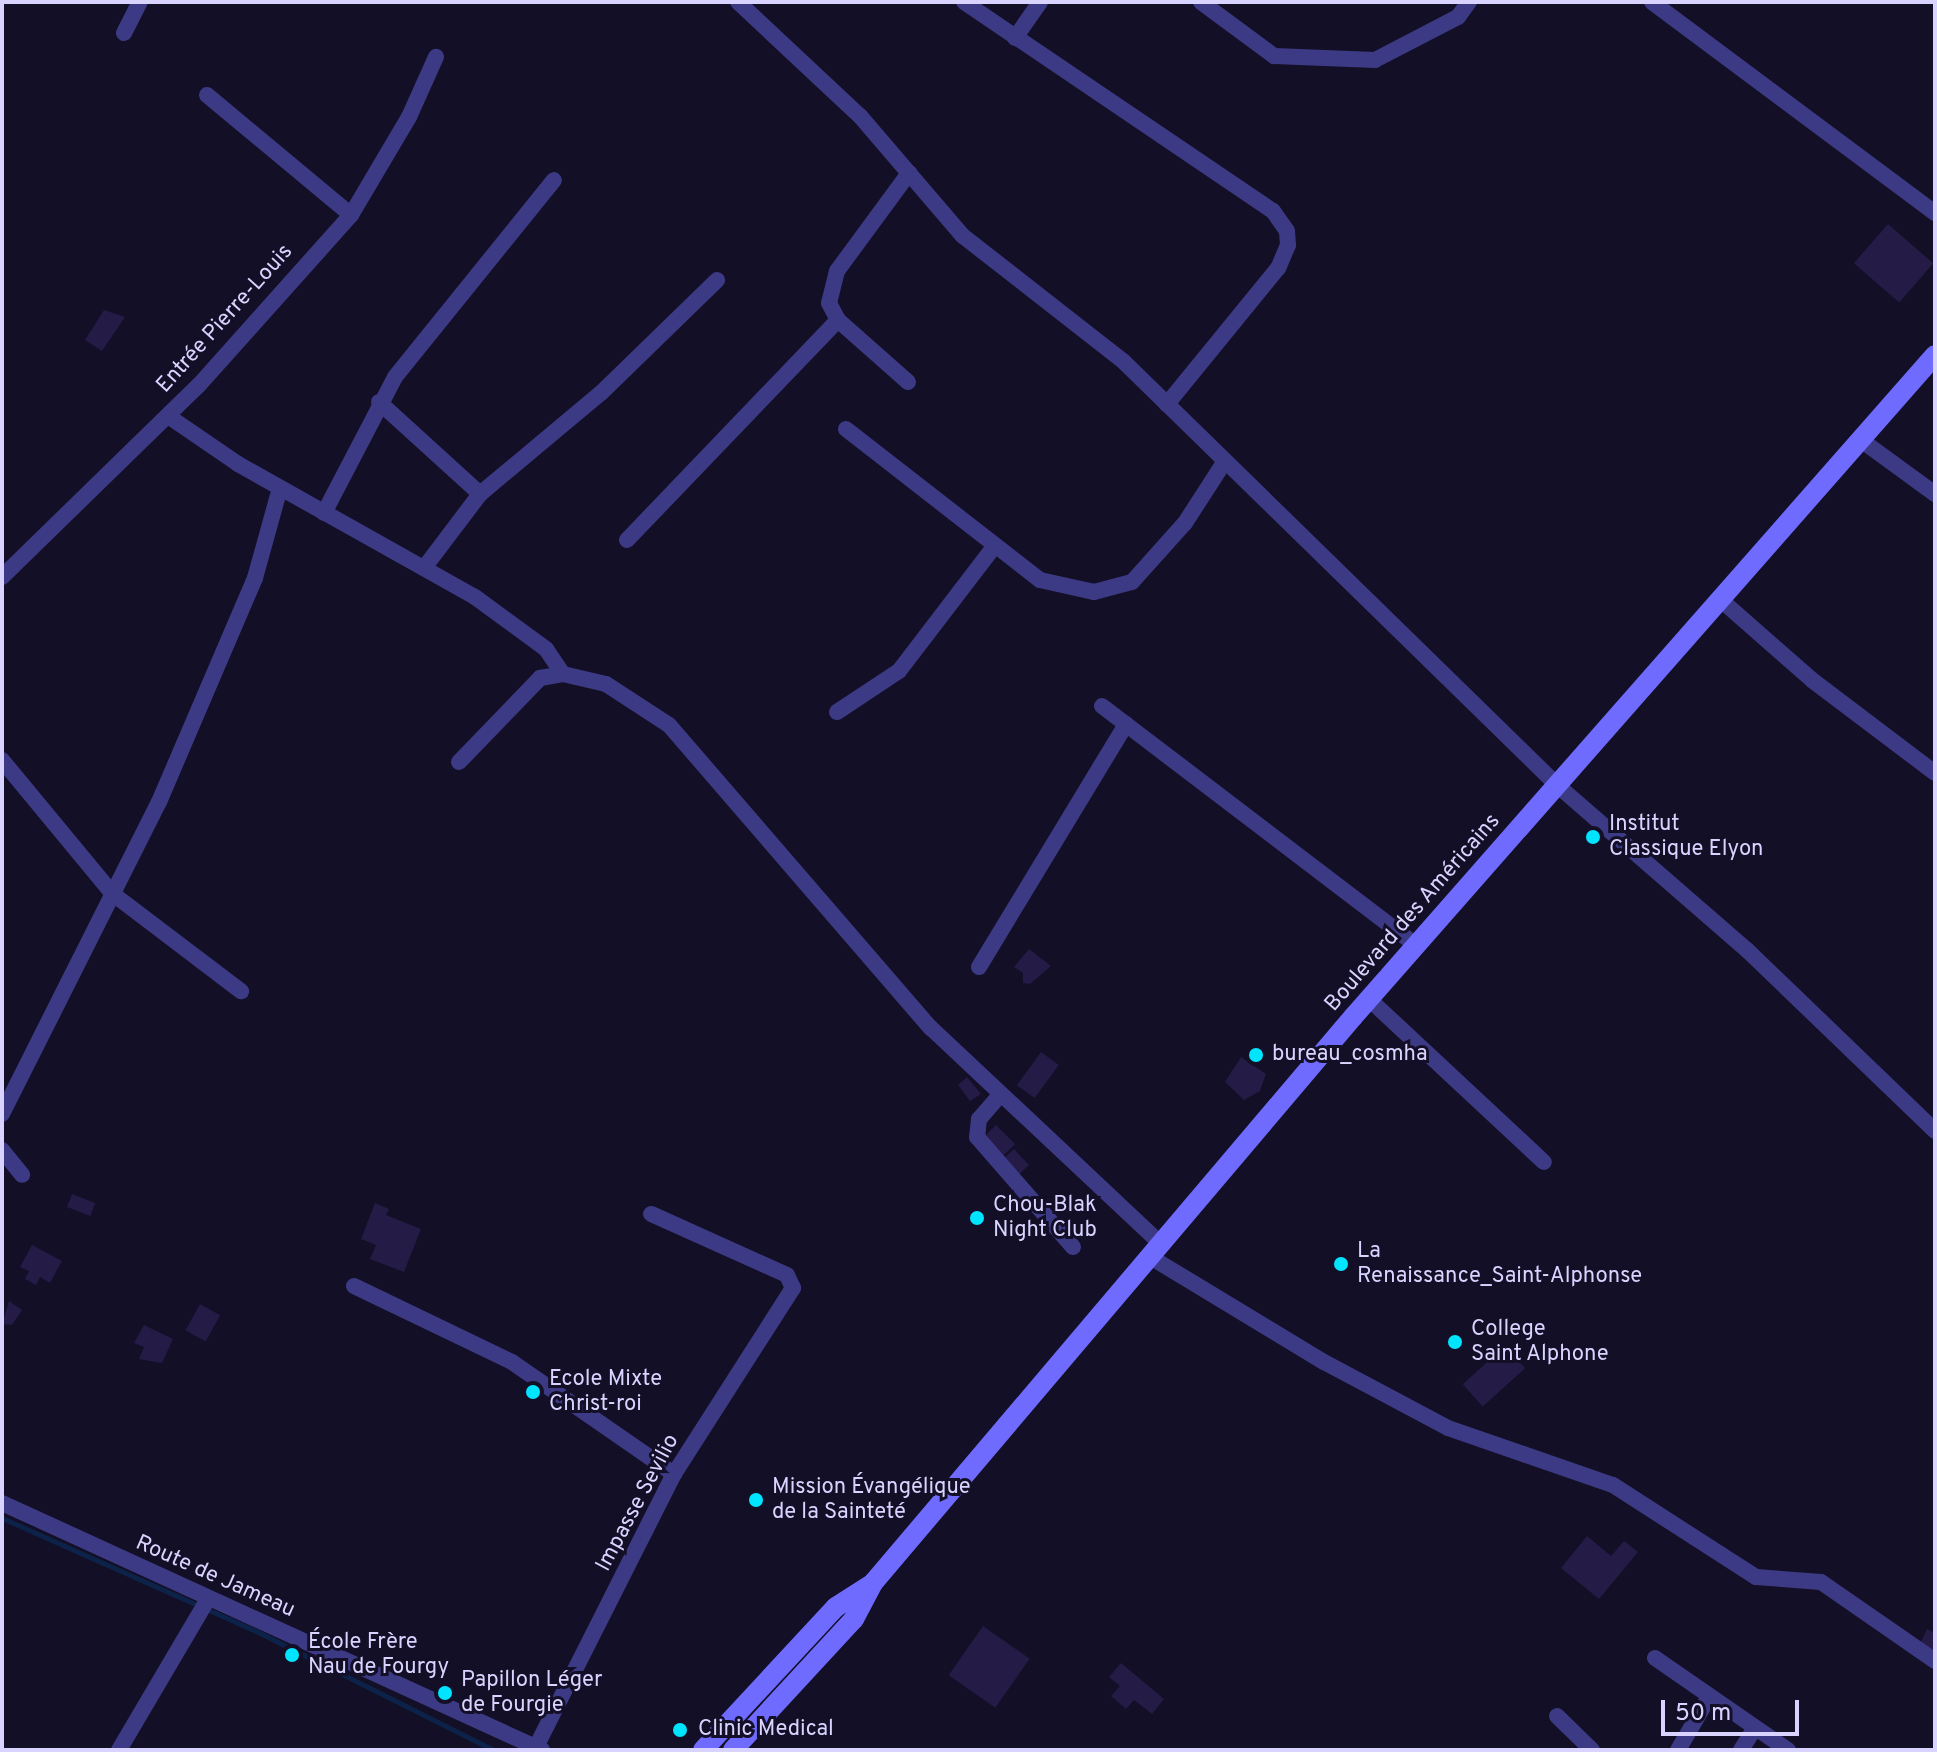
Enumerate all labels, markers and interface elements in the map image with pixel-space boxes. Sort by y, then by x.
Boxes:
street label: Entrée Pierre-Louis [151,239,299,399]
street label: Boulevard des Américains [1320,808,1506,1018]
place label: Institut Classique Elyon [1609,811,1763,862]
marker: Institut Classique Elyon [1584,828,1602,846]
place label: bureau_cosmha [1272,1042,1428,1068]
marker: bureau_cosmha [1247,1046,1265,1064]
place label: Chou-Blak Night Club [993,1192,1097,1244]
marker: Chou-Blak Night Club [968,1209,986,1227]
place label: La Renaissance_Saint-Alphonse [1357,1238,1642,1290]
marker: La Renaissance_Saint-Alphonse [1332,1255,1350,1273]
place label: College Saint Alphone [1471,1316,1609,1368]
marker: College Saint Alphone [1446,1333,1464,1351]
place label: Ecole Mixte Christ-roi [549,1366,662,1418]
marker: Ecole Mixte Christ-roi [524,1383,542,1401]
street label: Impasse Sevilio [591,1430,685,1576]
place label: Mission Évangélique de la Sainteté [772,1474,971,1526]
marker: Mission Évangélique de la Sainteté [747,1491,765,1509]
street label: Route de Jameau [131,1530,299,1624]
place label: École Frère Nau de Fourgy [308,1629,449,1680]
marker: École Frère Nau de Fourgy [283,1646,301,1664]
place label: Papillon Léger de Fourgie [461,1667,603,1718]
marker: Papillon Léger de Fourgie [436,1684,454,1702]
scale bar [1665,1684,1803,1734]
text: 50 m [1675,1699,1731,1729]
place label: Clinic Medical [698,1717,834,1743]
marker: Clinic Medical [669,1719,691,1741]

